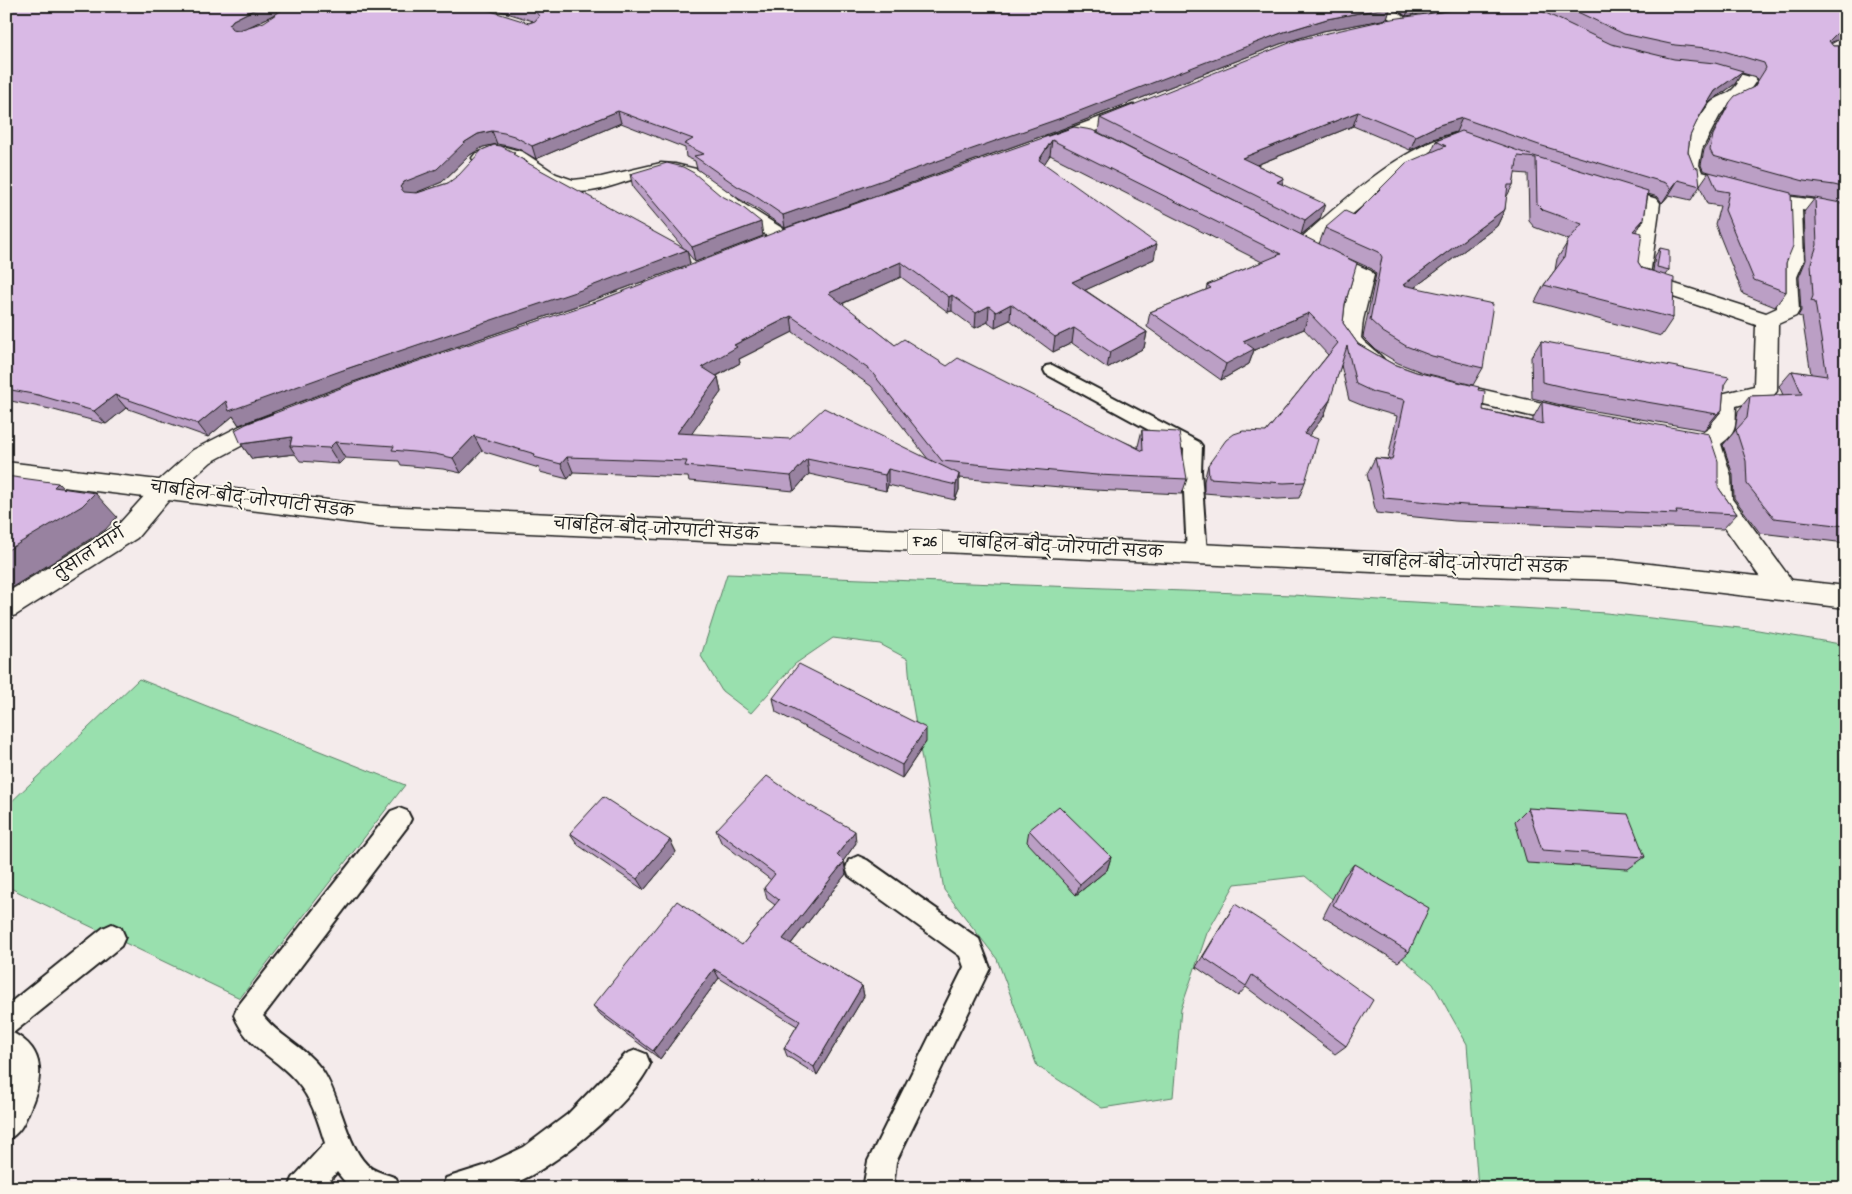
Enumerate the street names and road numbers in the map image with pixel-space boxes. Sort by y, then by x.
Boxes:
street label: चाबहिल-बौद्-जोरपाटी सडक [148,472,357,525]
street label: चाबहिल-बौद्-जोरपाटी सडक [553,509,761,547]
street label: तुसाल मार्ग [49,520,131,586]
street label: चाबहिल-बौद्-जोरपाटी सडक [957,527,1165,565]
road number: F26 [908,530,942,554]
street label: चाबहिल-बौद्-जोरपाटी सडक [1362,545,1570,581]

